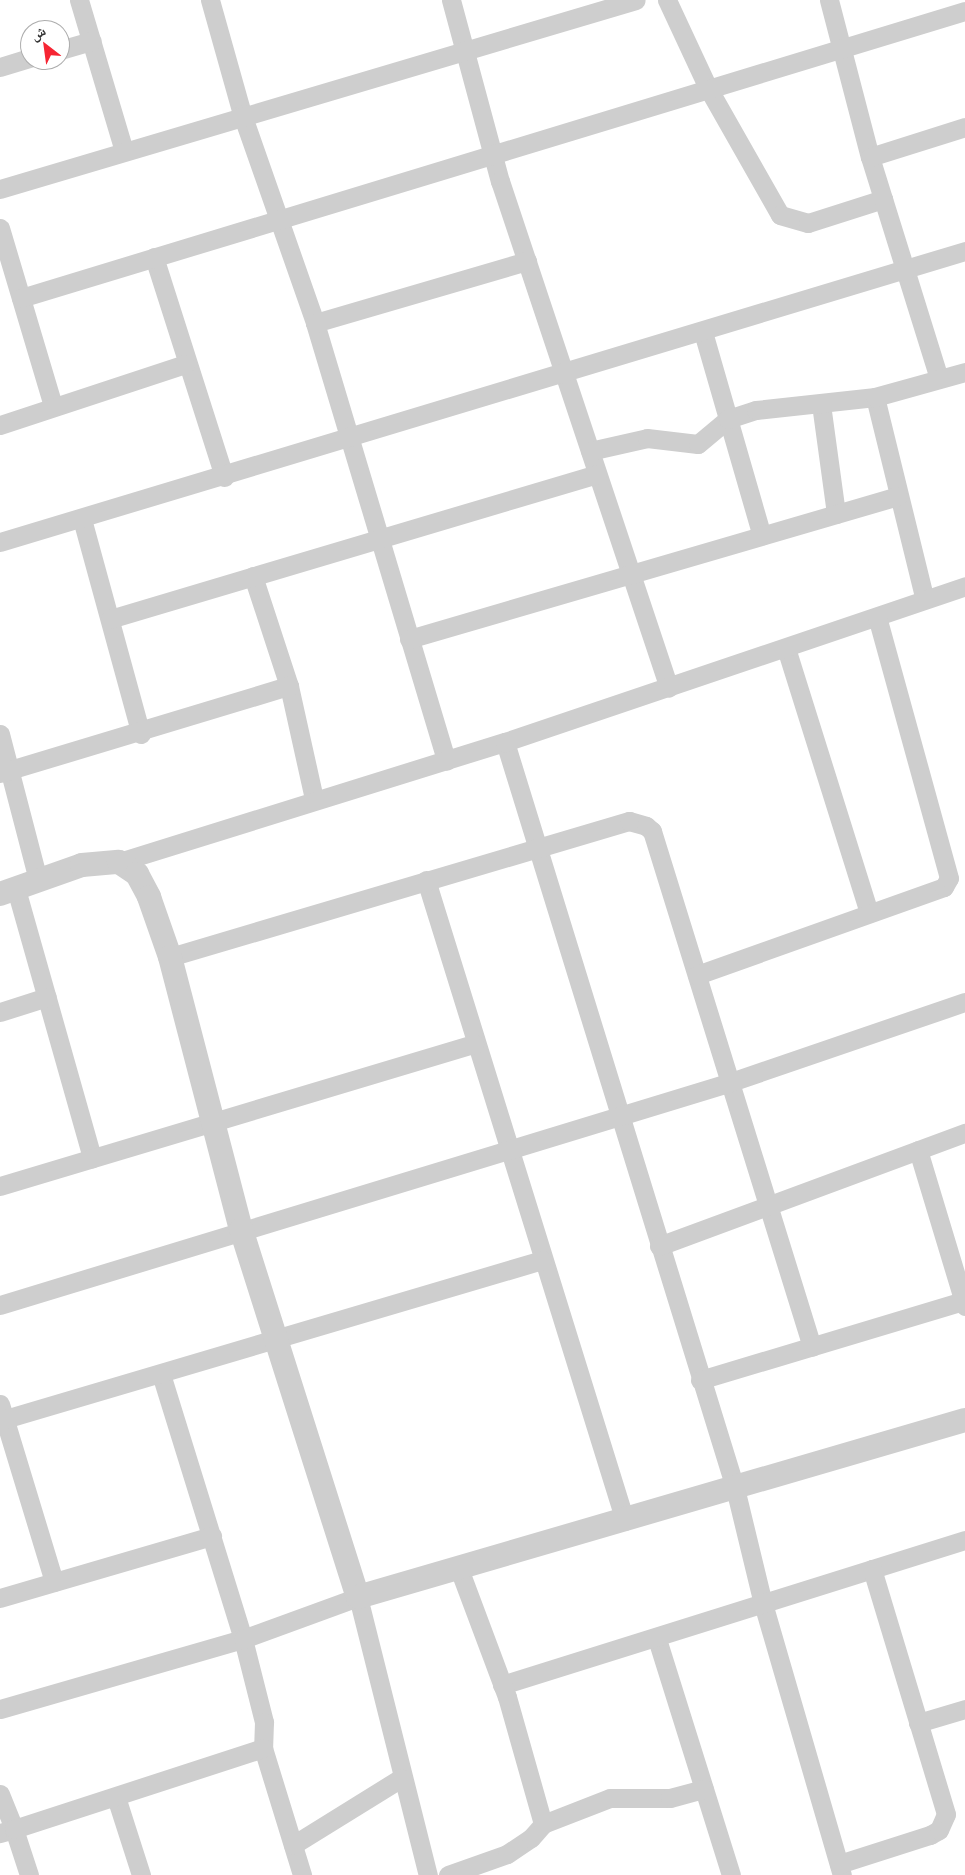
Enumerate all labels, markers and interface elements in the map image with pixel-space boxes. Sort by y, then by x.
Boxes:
north arrow [20,20,70,70]
text: ش [28,22,48,44]

